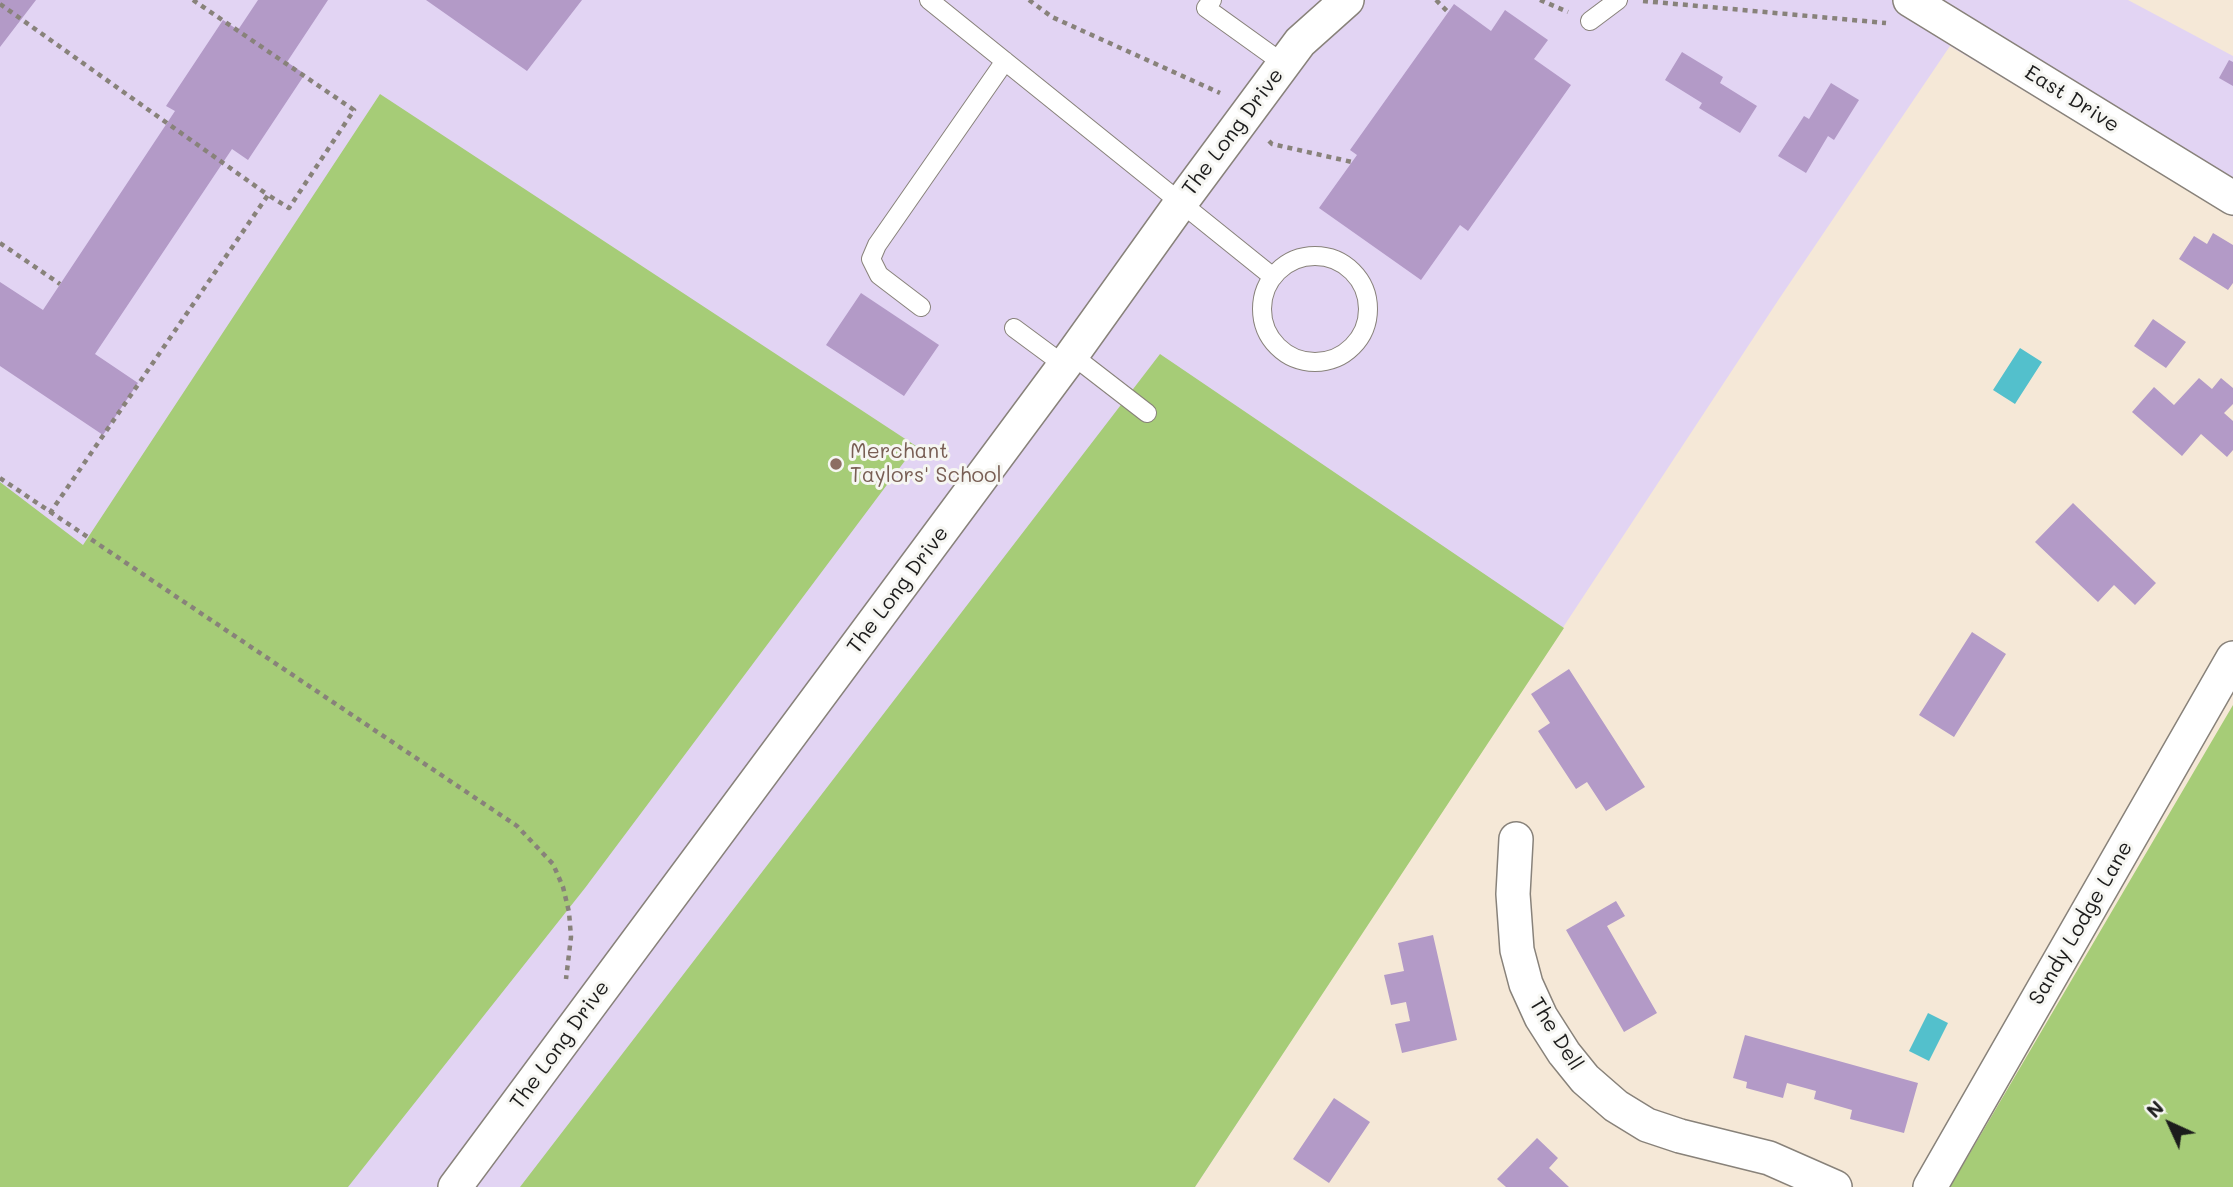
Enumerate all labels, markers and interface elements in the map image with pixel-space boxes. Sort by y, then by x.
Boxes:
street label: East Drive [2020,60,2124,138]
street label: The Long Drive [1177,63,1289,201]
place label: Merchant Taylors' School [850,439,1002,489]
marker: Merchant Taylors' School [828,456,844,472]
street label: The Long Drive [842,521,954,659]
street label: Sandy Lodge Lane [2024,837,2138,1009]
street label: The Long Drive [505,976,615,1114]
street label: The Dell [1524,993,1588,1075]
north arrow [2135,1089,2205,1159]
text: N [2141,1095,2169,1123]

